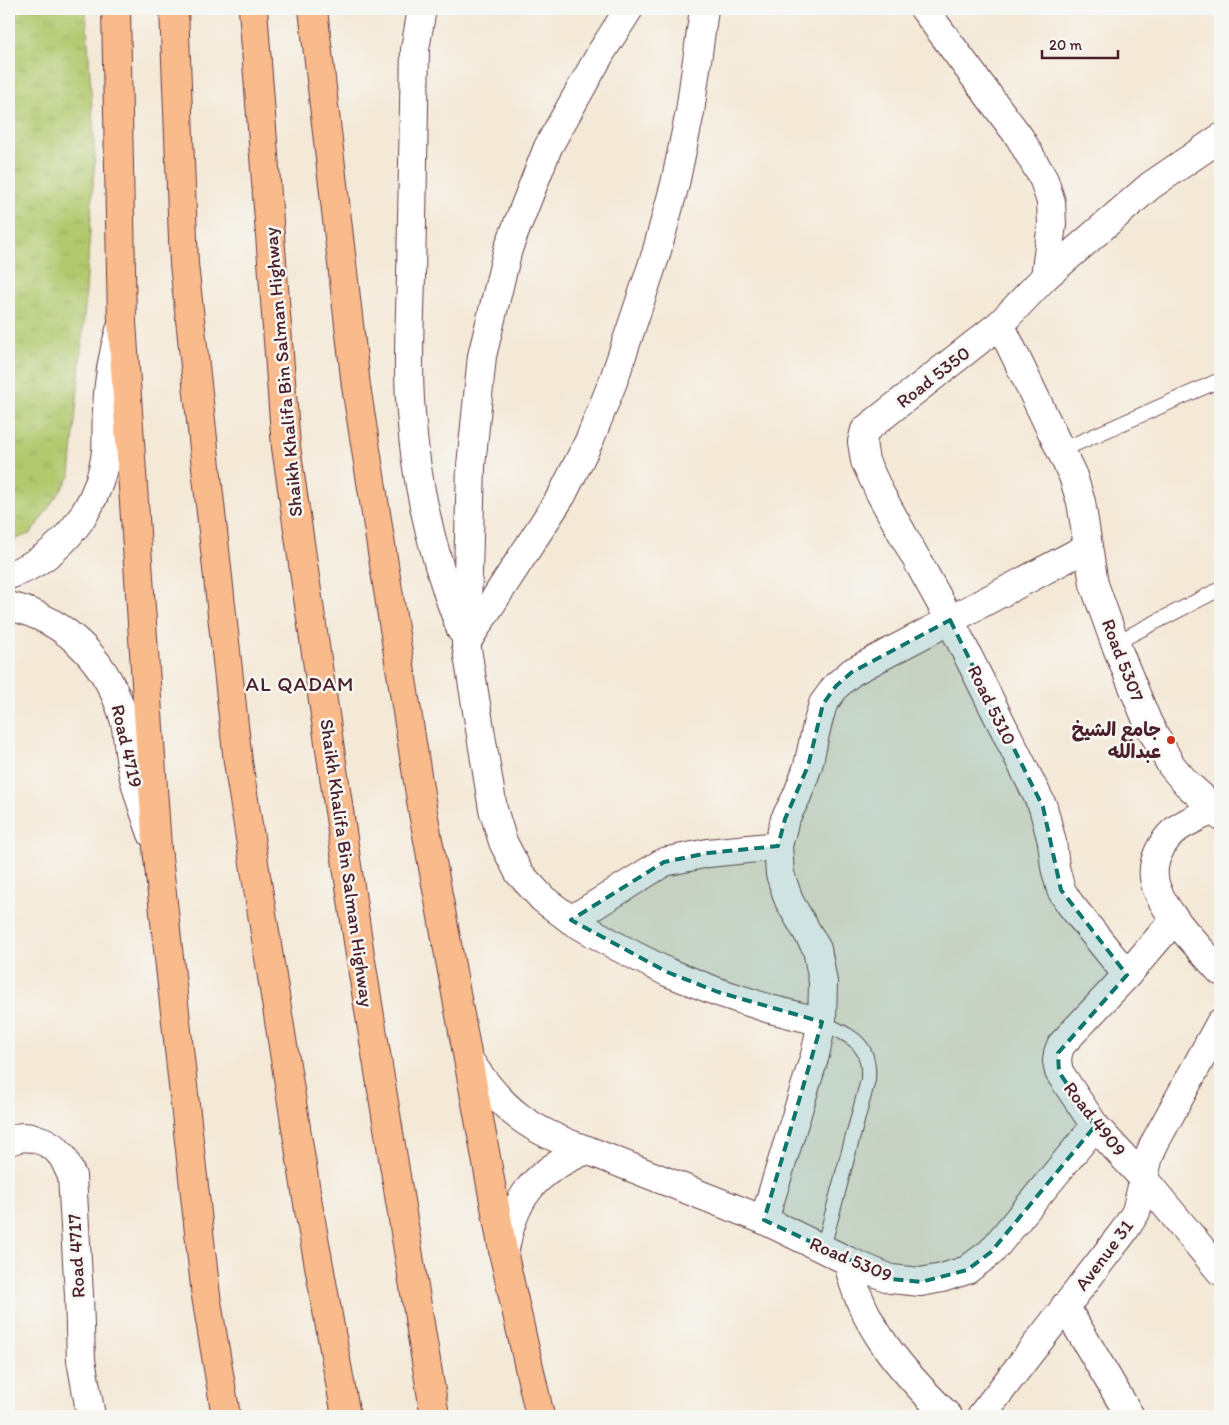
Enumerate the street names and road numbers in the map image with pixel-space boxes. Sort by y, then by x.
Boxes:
street label: Shaikh Khalifa Bin Salman Highway [259,226,307,518]
street label: Road 5350 [892,341,974,413]
street label: Road 5307 [1097,615,1149,705]
street label: Road 5310 [963,661,1021,749]
street label: Road 4719 [106,702,148,790]
street label: Shaikh Khalifa Bin Salman Highway [315,717,379,1009]
street label: Road 4909 [1059,1077,1131,1161]
street label: Road 4717 [62,1213,90,1299]
street label: Avenue 31 [1070,1215,1138,1295]
street label: Road 5309 [806,1231,896,1287]

